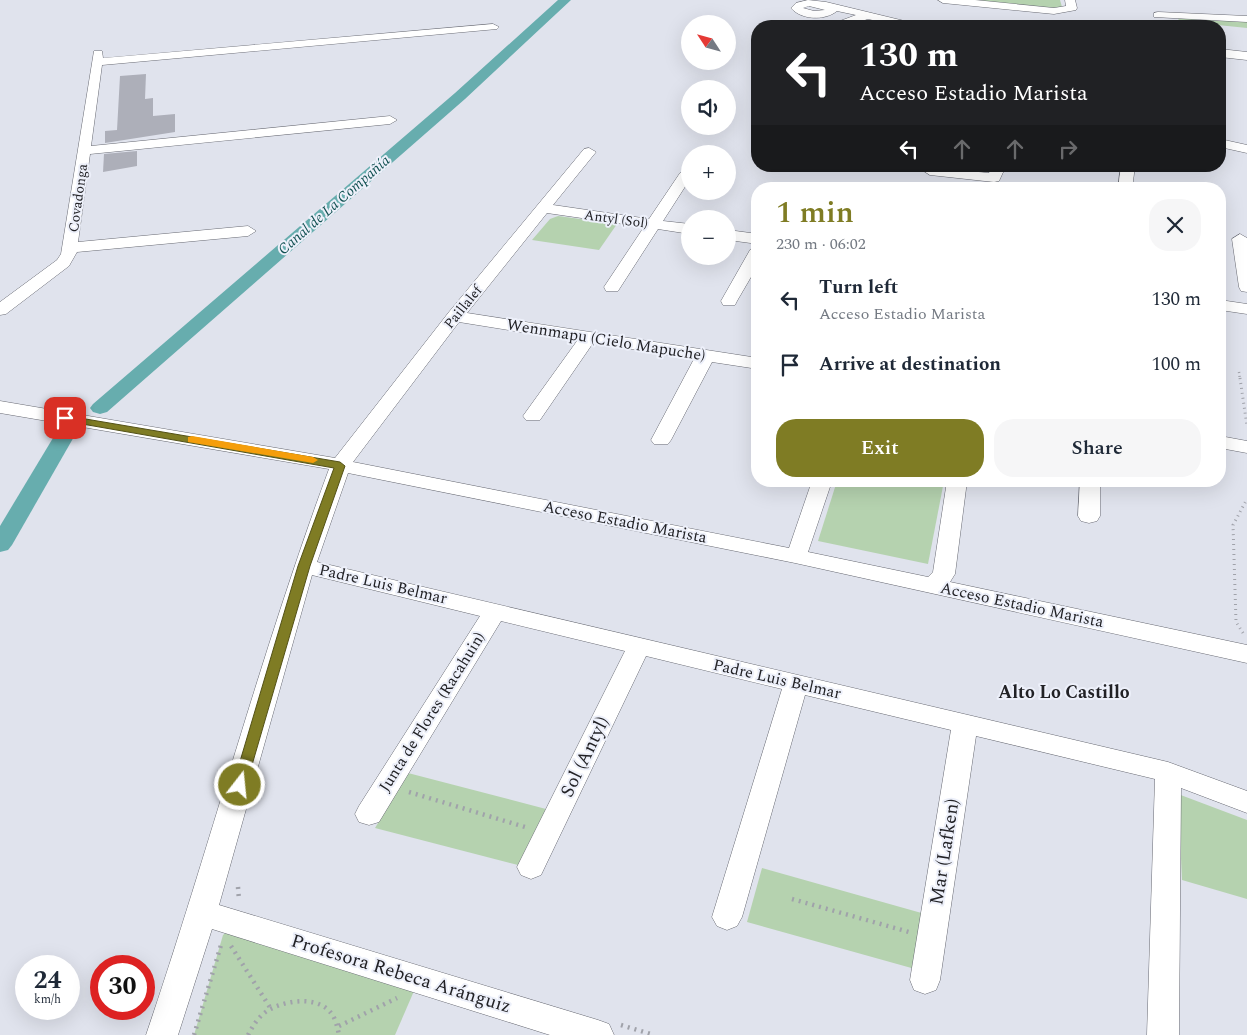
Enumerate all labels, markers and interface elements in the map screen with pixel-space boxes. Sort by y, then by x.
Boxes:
north arrow [681,15,736,70]
map controls [681,15,736,265]
text: 130 m [859,29,958,82]
icon: left [776,40,841,105]
text: Acceso Estadio Marista [859,77,1088,110]
button: sound [681,80,736,135]
icon: left [895,135,923,163]
icon: ahead [948,135,976,163]
icon: ahead [1001,135,1029,163]
icon: right [1054,135,1082,163]
button: + [681,145,736,200]
water label: Canal de La Compañía [273,149,396,260]
street label: Covadonga [63,162,93,234]
text: 1 min [776,190,854,236]
button: close [1149,199,1201,251]
street label: Antyl (Sol) [583,204,649,234]
button: − [681,210,736,265]
text: 230 m · 06:02 [776,232,866,256]
text: Turn left [819,273,898,302]
street label: Paillalef [439,280,488,333]
text: 130 m [1151,285,1201,314]
icon: left [776,286,804,314]
text: Acceso Estadio Marista [819,302,985,326]
street label: Wennmapu (Cielo Mapuche) [505,312,707,368]
text: Arrive at destination [819,350,1001,379]
text: 100 m [1151,350,1201,379]
icon: arrive [776,351,804,379]
pin [44,397,86,439]
icon: arrive [51,404,79,432]
button: Exit [776,419,984,477]
button: Share [994,419,1201,477]
street label: Acceso Estadio Marista [541,494,709,550]
street label: Padre Luis Belmar [317,558,449,610]
street label: Acceso Estadio Marista [938,576,1106,634]
street label: Junta de Flores (Racahuin) [373,627,491,797]
street label: Padre Luis Belmar [711,653,843,705]
district label: Alto Lo Castillo [998,679,1130,706]
street label: Sol (Antyl) [553,712,617,802]
position arrow [213,758,265,810]
street label: Mar (Lafken) [922,797,968,907]
street label: Profesora Rebeca Aránguiz [287,927,515,1021]
speed limit sign: 30 [90,955,155,1020]
text: 24 [33,962,62,1000]
text: km/h [34,990,61,1009]

